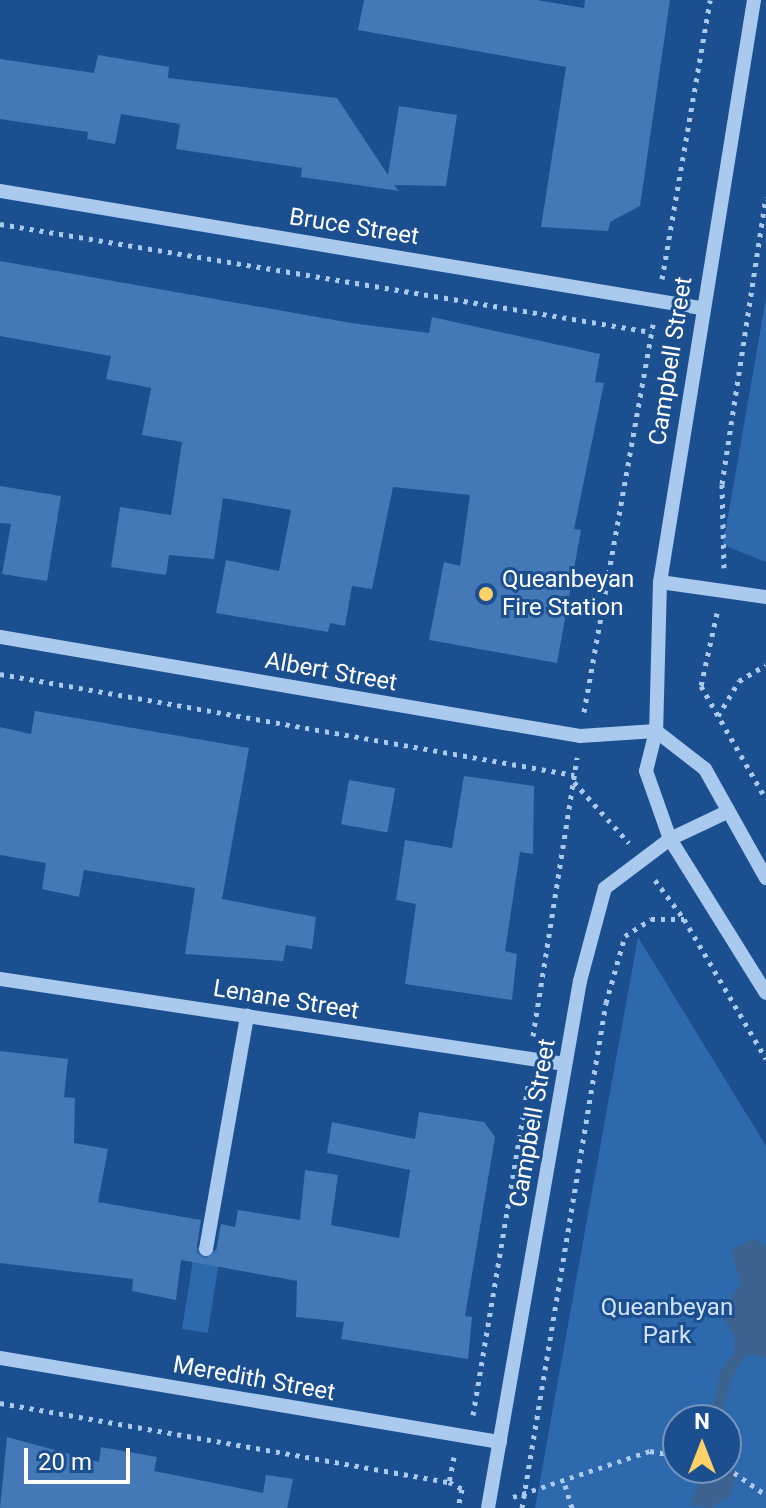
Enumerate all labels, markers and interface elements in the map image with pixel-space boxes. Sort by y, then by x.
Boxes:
street label: Bruce Street [287,203,421,251]
street label: Campbell Street [643,275,699,447]
place label: Queanbeyan Fire Station [502,566,634,622]
marker: Queanbeyan Fire Station [477,585,495,603]
street label: Albert Street [263,646,399,698]
street label: Lenane Street [211,974,361,1026]
street label: Campbell Street [504,1037,562,1209]
park label: Queanbeyan Park [601,1294,733,1350]
street label: Meredith Street [171,1351,337,1407]
north arrow [662,1404,742,1484]
text: N [694,1409,710,1434]
scale bar [28,1432,134,1482]
text: 20 m [38,1448,92,1476]

